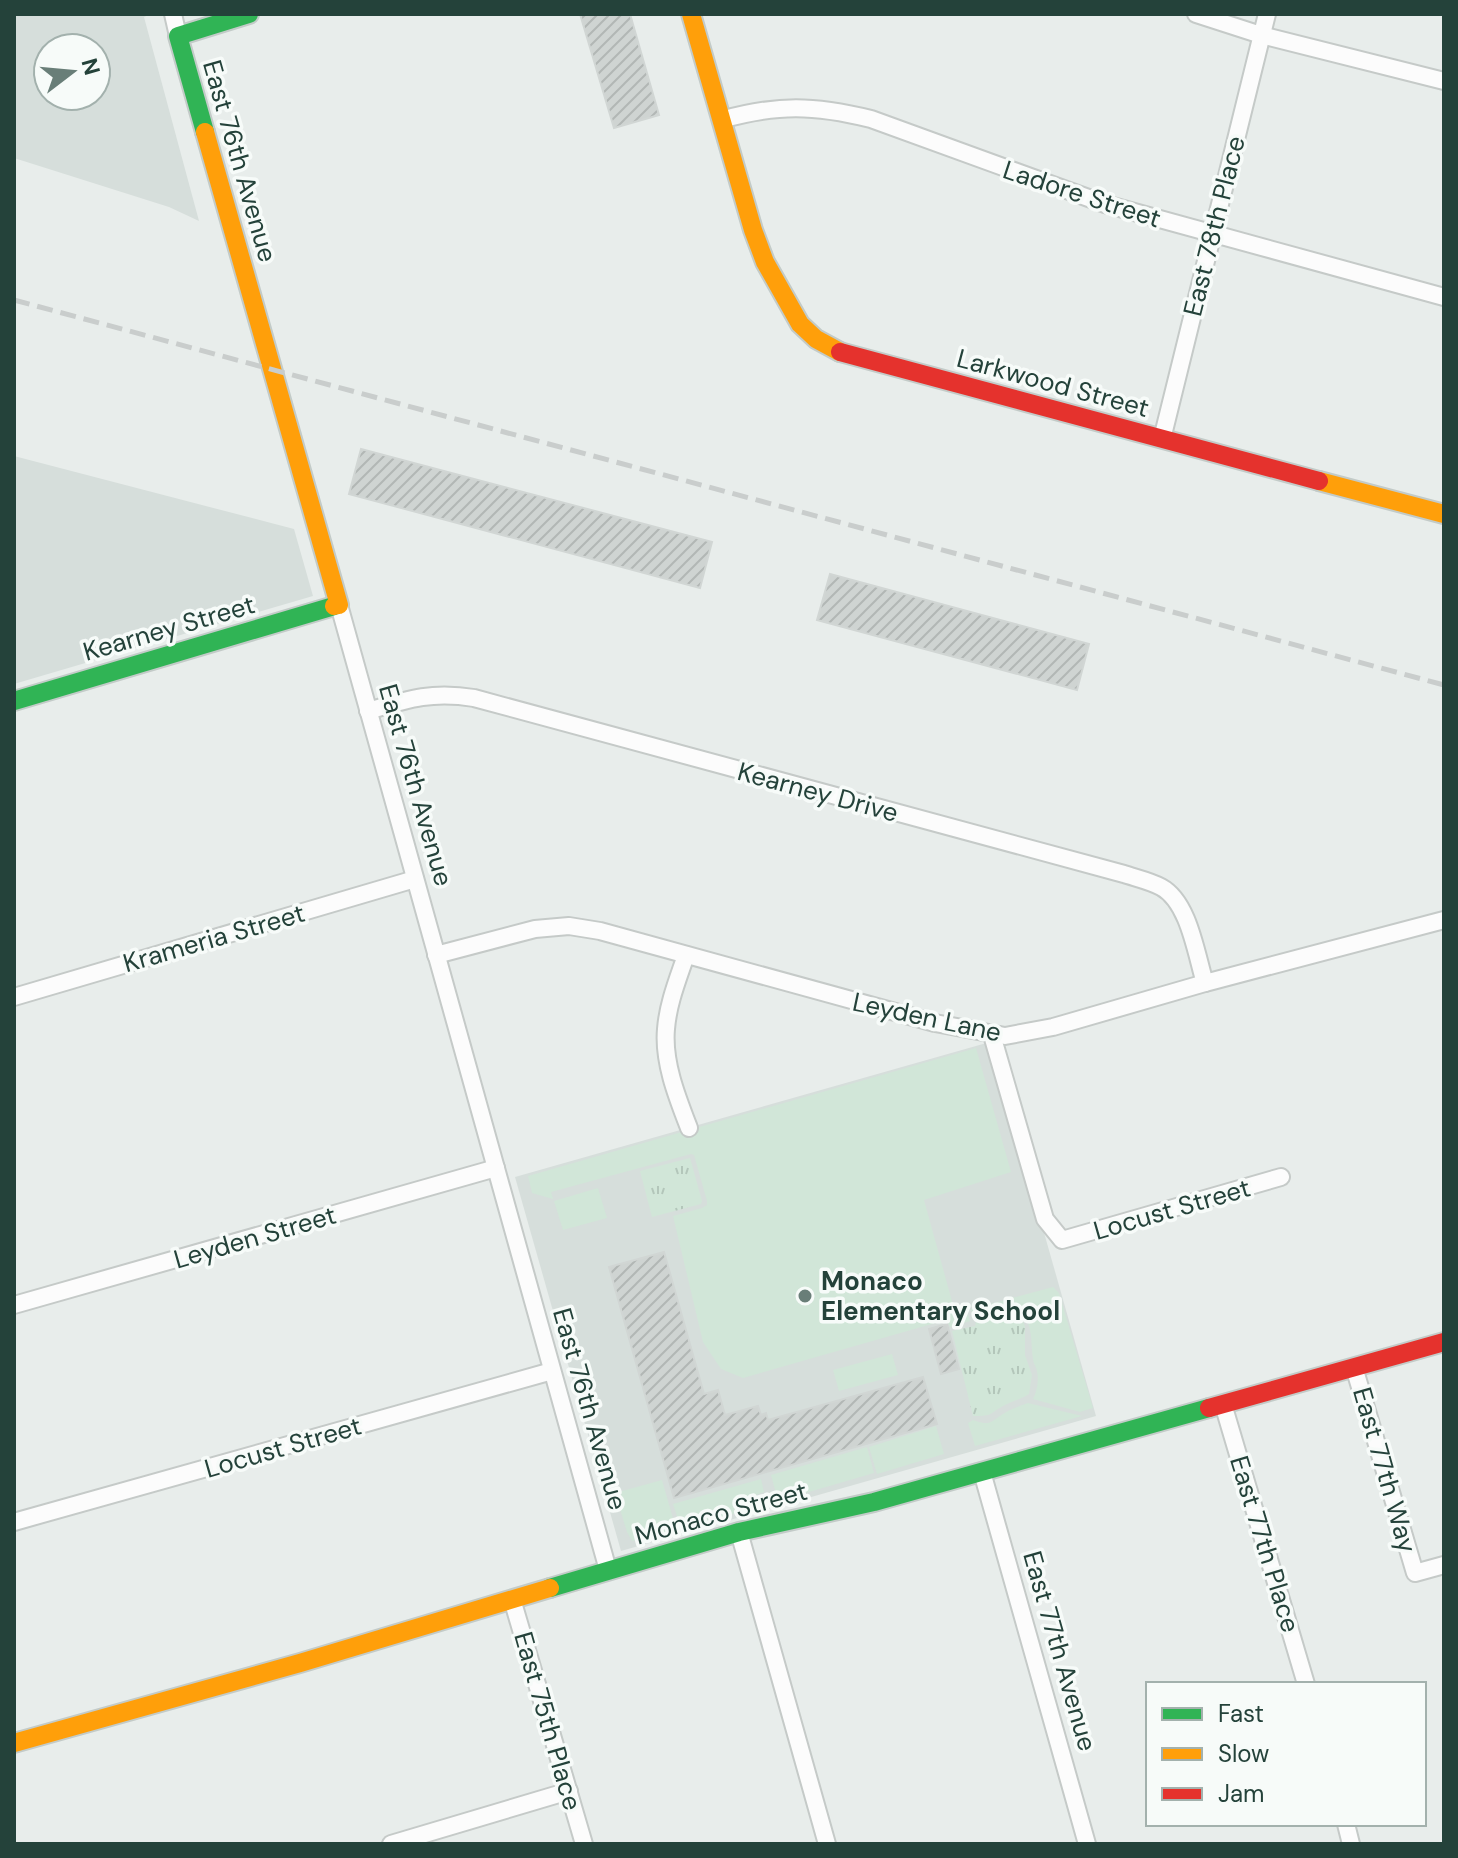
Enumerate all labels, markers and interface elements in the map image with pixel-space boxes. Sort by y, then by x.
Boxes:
north arrow [32,32,112,112]
text: N [75,55,107,78]
street label: East 76th Avenue [195,56,285,266]
street label: East 78th Place [1175,132,1253,320]
street label: Ladore Street [999,152,1165,236]
street label: Larkwood Street [953,341,1153,425]
street label: Kearney Street [79,587,259,669]
street label: East 76th Avenue [371,680,461,890]
street label: Kearney Drive [734,754,902,830]
street label: Krameria Street [119,896,309,980]
street label: Leyden Lane [850,985,1004,1049]
street label: Locust Street [1090,1170,1254,1248]
street label: Leyden Street [170,1198,340,1276]
place label: Monaco Elementary School [821,1264,1060,1328]
marker: Monaco Elementary School [796,1287,814,1305]
street label: East 76th Avenue [545,1304,635,1514]
street label: East 77th Way [1345,1383,1425,1557]
street label: Locust Street [201,1408,365,1486]
street label: East 77th Place [1222,1452,1308,1636]
street label: Monaco Street [631,1474,811,1552]
street label: East 77th Avenue [1015,1547,1105,1755]
street label: East 75th Place [506,1628,590,1814]
legend [1146,1682,1426,1826]
text: Fast [1218,1698,1264,1729]
text: Slow [1218,1738,1269,1769]
text: Jam [1218,1778,1264,1809]

